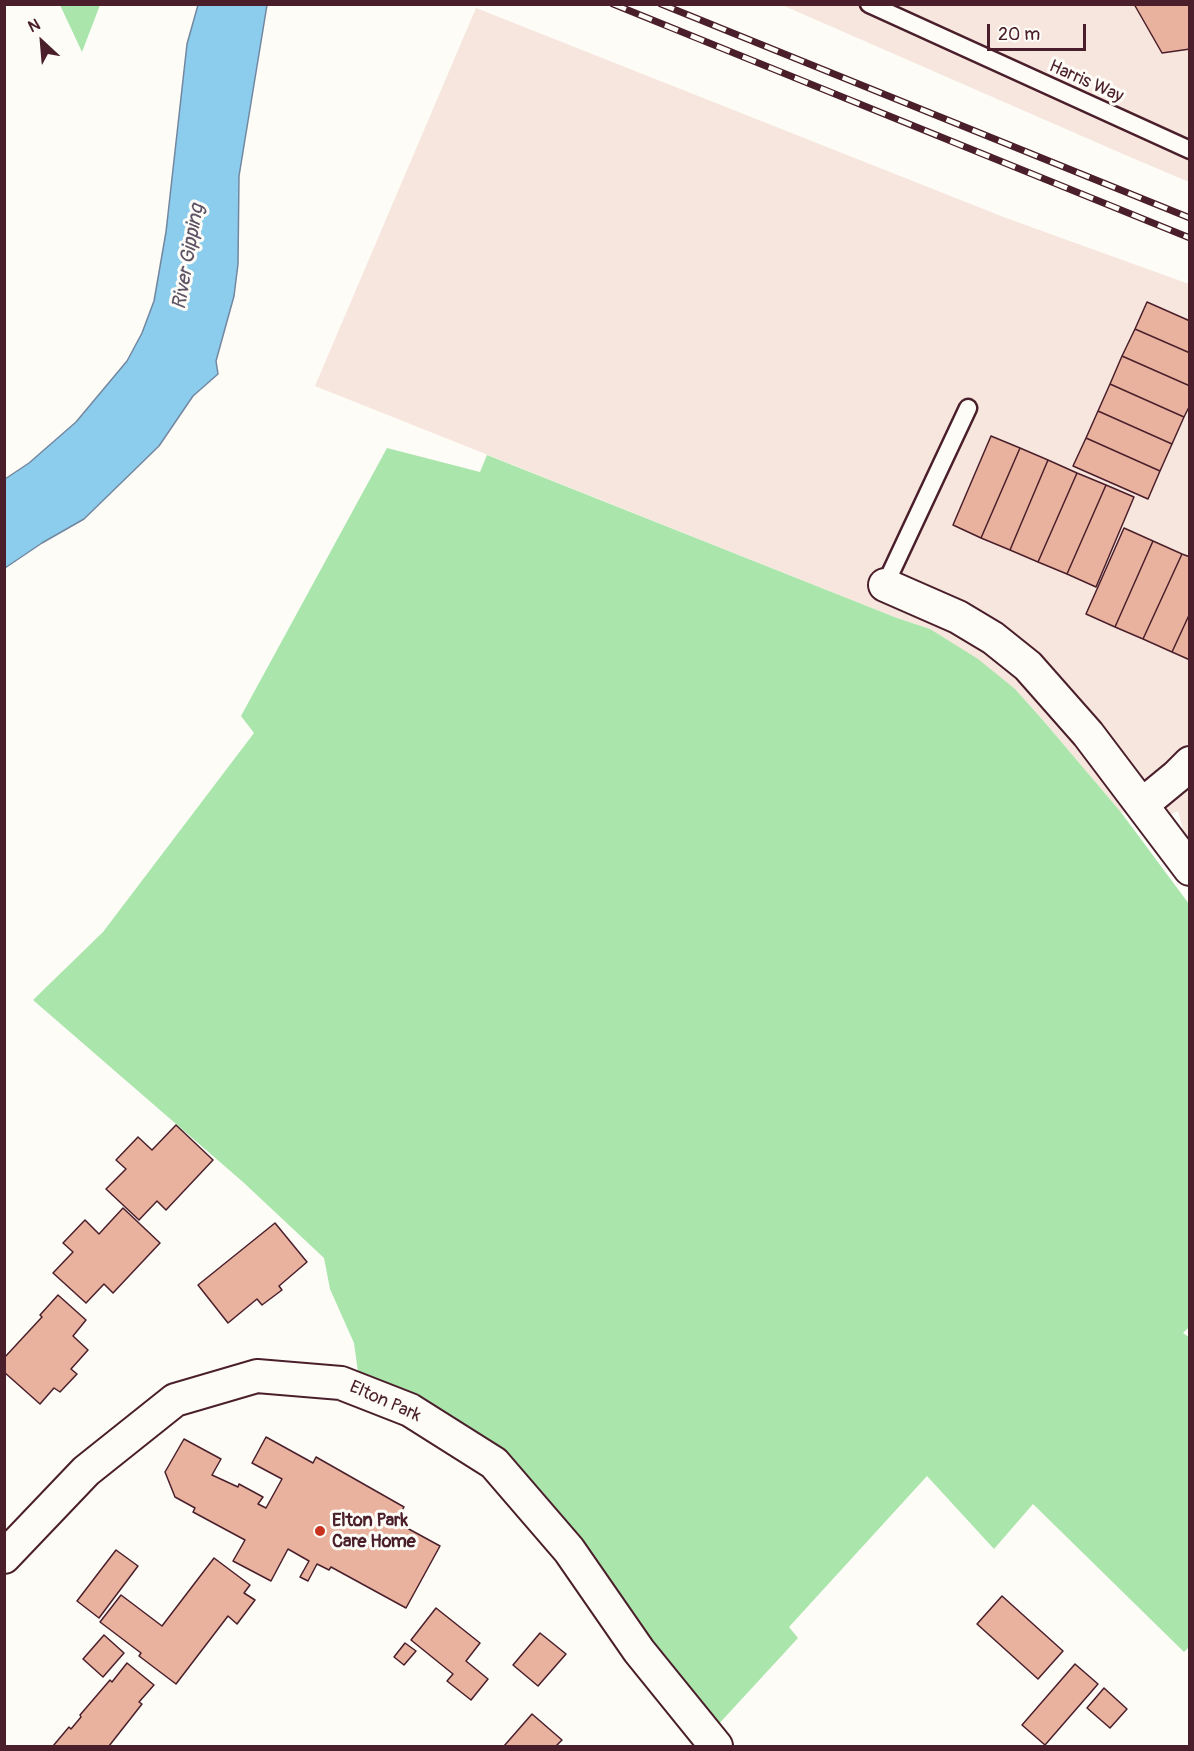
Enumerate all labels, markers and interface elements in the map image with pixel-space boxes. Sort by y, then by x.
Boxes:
north arrow [12,12,72,72]
scale bar [990,12,1089,50]
text: N [25,14,43,37]
text: 20 m [998,23,1040,46]
street label: Harris Way [1045,56,1127,108]
water label: River Gipping [168,202,210,312]
street label: Elton Park [346,1377,424,1427]
place label: Elton Park Care Home [332,1510,416,1552]
marker: Elton Park Care Home [313,1524,327,1538]

